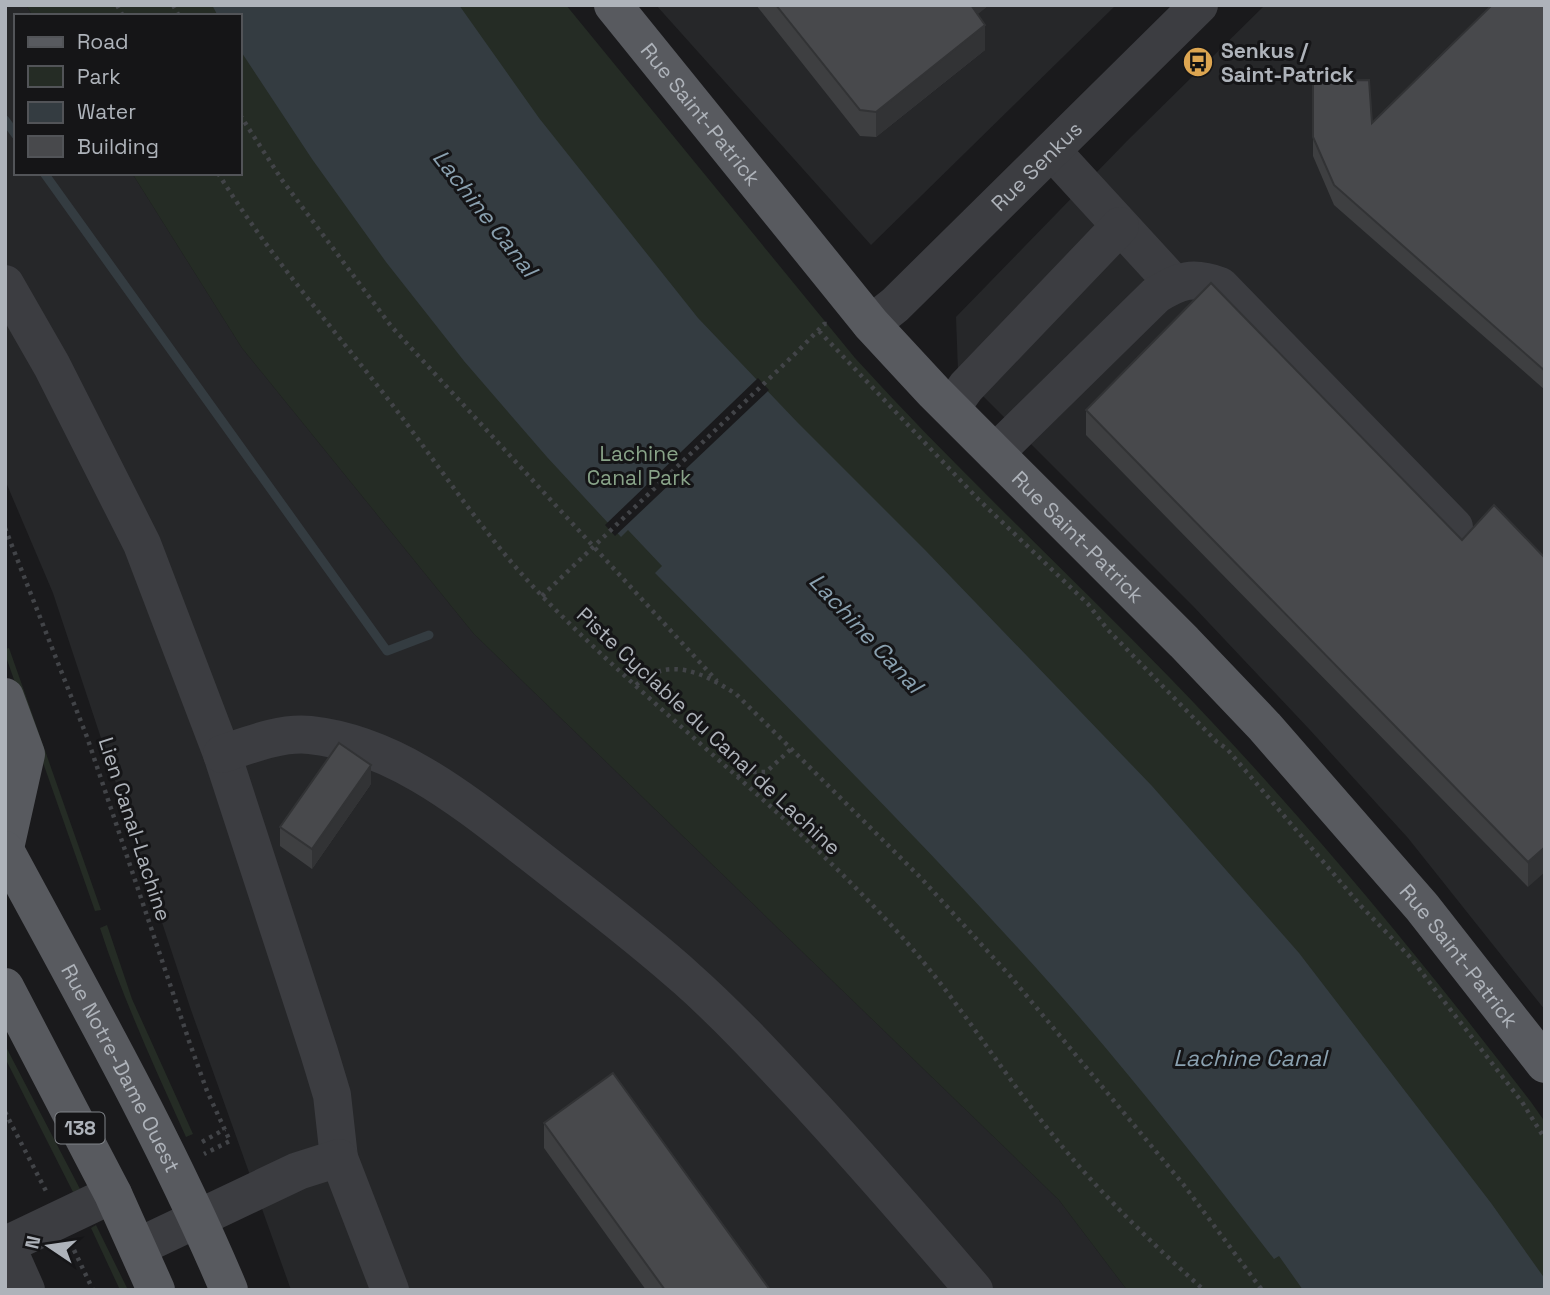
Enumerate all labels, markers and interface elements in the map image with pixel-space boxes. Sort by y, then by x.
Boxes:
legend [14,14,242,175]
text: Road [77,28,129,55]
street label: Rue Saint-Patrick [635,37,767,191]
place label: Senkus / Saint-Patrick [1221,37,1354,88]
bus stop icon: Senkus / Saint-Patrick [1181,45,1215,79]
text: Park [77,63,121,90]
text: Water [77,98,136,125]
street label: Rue Senkus [985,115,1087,216]
text: Building [77,133,159,160]
water label: Lachine Canal [426,143,546,285]
park label: Lachine Canal Park [587,440,691,491]
street label: Rue Saint-Patrick [1007,465,1150,608]
water label: Lachine Canal [803,567,931,701]
street label: Piste Cyclable du Canal de Lachine [571,601,847,861]
street label: Lien Canal-Lachine [93,734,177,924]
street label: Rue Saint-Patrick [1394,878,1525,1033]
street label: Rue Notre-Dame Ouest [56,959,187,1177]
water label: Lachine Canal [1173,1043,1329,1073]
road number: 138 [56,1112,104,1144]
north arrow [14,1211,84,1281]
text: N [19,1233,47,1251]

